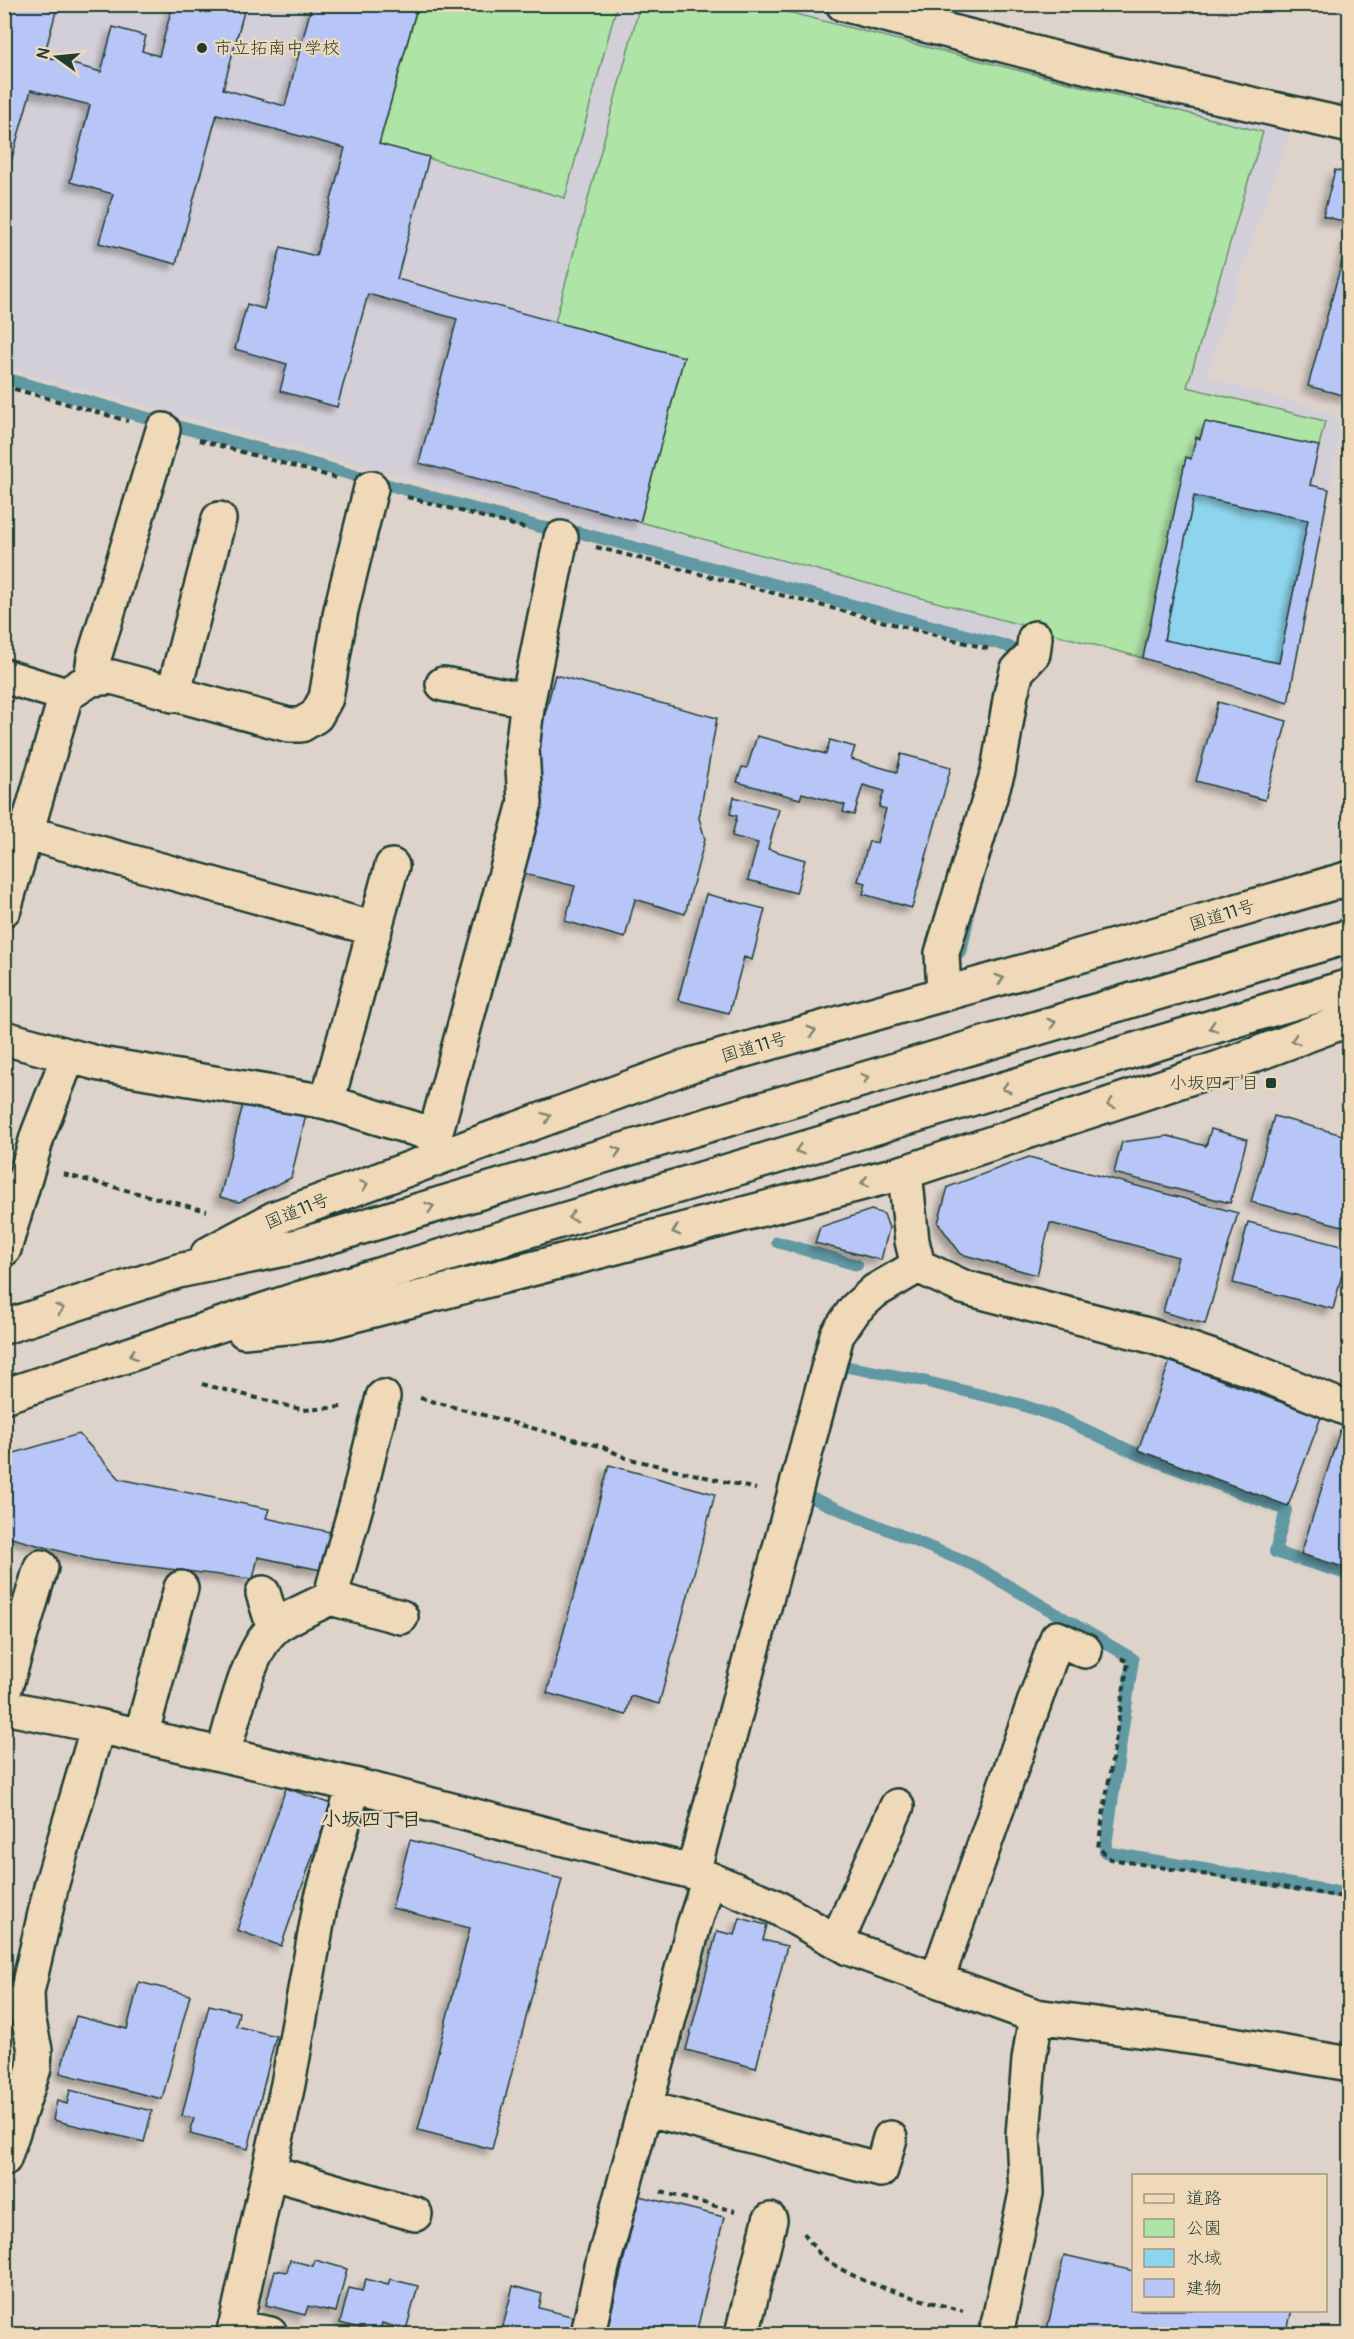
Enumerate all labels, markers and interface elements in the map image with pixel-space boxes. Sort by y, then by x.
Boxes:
north arrow [27,27,87,87]
place label: 市立拓南中学校 [214,37,340,60]
marker: 市立拓南中学校 [195,41,209,55]
text: N [32,45,55,61]
street label: 国道11号 [1186,895,1258,936]
one-way arrow [995,973,1005,986]
one-way arrow [1046,1018,1057,1030]
one-way arrow [1208,1020,1219,1032]
one-way arrow [806,1026,817,1038]
street label: 国道11号 [718,1027,790,1068]
one-way arrow [1290,1032,1301,1045]
place label: 小坂四丁目 [1169,1072,1259,1095]
one-way arrow [859,1073,870,1085]
marker: 小坂四丁目 [1264,1076,1278,1090]
one-way arrow [1001,1081,1012,1093]
one-way arrow [1106,1097,1117,1109]
one-way arrow [541,1112,552,1125]
one-way arrow [794,1143,805,1155]
one-way arrow [611,1146,622,1158]
one-way arrow [860,1175,870,1188]
one-way arrow [358,1179,369,1192]
street label: 国道11号 [261,1188,333,1235]
one-way arrow [424,1202,435,1214]
one-way arrow [567,1210,578,1222]
one-way arrow [671,1223,681,1236]
one-way arrow [54,1303,65,1316]
one-way arrow [128,1348,139,1360]
district label: 小坂四丁目 [321,1807,421,1832]
legend [1132,2174,1327,2312]
text: 道路 [1186,2187,1222,2210]
text: 公園 [1186,2217,1222,2240]
text: 水域 [1186,2247,1222,2270]
text: 建物 [1186,2277,1222,2300]

